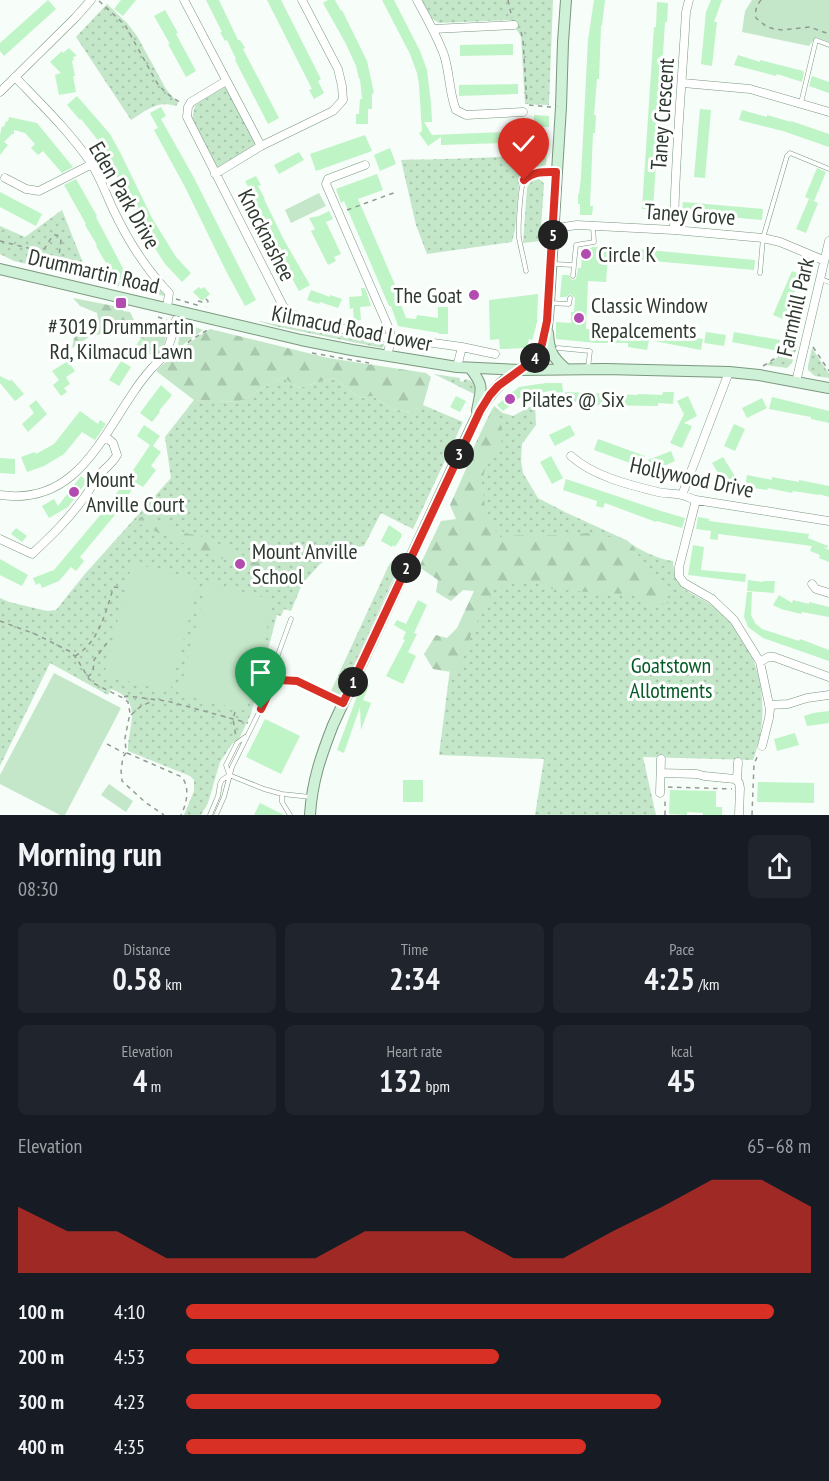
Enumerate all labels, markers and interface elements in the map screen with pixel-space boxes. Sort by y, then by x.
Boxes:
street label: Taney Crescent [644,57,680,171]
pin [498,118,549,180]
icon: check [507,127,540,160]
street label: Eden Park Drive [83,136,167,254]
street label: Knocknashee [232,184,302,286]
street label: Taney Grove [644,197,736,231]
pin: 5 [538,220,568,250]
text: 5 [549,225,557,245]
place label: Circle K [598,240,657,268]
street label: Drummartin Road [26,242,162,300]
marker: Circle K [579,247,593,261]
street label: Farmhill Park [770,255,820,359]
place label: The Goat [394,281,462,309]
marker: The Goat [467,288,481,302]
place label: Classic Window Repalcements [591,291,707,344]
marker: #3019 Drummartin Rd, Kilmacud Lawn [114,296,128,310]
street label: Kilmacud Road Lower [269,299,435,357]
marker: Classic Window Repalcements [572,311,586,325]
place label: #3019 Drummartin Rd, Kilmacud Lawn [48,312,194,365]
pin: 4 [520,343,550,373]
text: 4 [531,348,539,368]
place label: Pilates @ Six [522,385,624,413]
marker: Pilates @ Six [503,392,517,406]
pin: 3 [444,439,474,469]
text: 3 [455,444,463,464]
street label: Hollywood Drive [627,450,757,504]
place label: Mount Anville Court [86,465,185,518]
marker: Mount Anville Court [67,485,81,499]
place label: Mount Anville School [252,537,358,590]
pin: 2 [391,553,421,583]
marker: Mount Anville School [233,557,247,571]
text: 2 [402,558,410,578]
pin [235,647,286,709]
park label: Goatstown Allotments [630,651,712,704]
icon: arrive [244,656,277,689]
pin: 1 [338,667,368,697]
text: 1 [349,672,357,692]
text: Morning run [18,832,162,875]
button: share [748,835,811,898]
text: 08:30 [18,876,58,902]
text: Distance [124,939,171,959]
text: Time [401,939,428,959]
text: Pace [669,939,694,959]
text: 0.58 [112,959,162,998]
text: 2:34 [389,959,440,998]
text: 4:25 [644,959,695,998]
text: km [162,974,182,994]
text: /km [695,974,719,994]
text: Elevation [121,1041,173,1061]
text: Heart rate [387,1041,442,1061]
text: kcal [671,1041,693,1061]
text: 4 [133,1061,147,1100]
text: 132 [379,1061,422,1100]
text: 45 [667,1061,696,1100]
text: m [147,1076,161,1096]
text: bpm [422,1076,450,1096]
text: Elevation [18,1133,82,1159]
text: 65–68 m [747,1133,811,1159]
text: 100 m [18,1299,64,1325]
text: 4:10 [114,1299,145,1325]
text: 200 m [18,1344,64,1370]
text: 4:53 [114,1344,145,1370]
text: 300 m [18,1389,64,1415]
text: 4:23 [114,1389,145,1415]
text: 400 m [18,1434,64,1460]
text: 4:35 [114,1434,145,1460]

